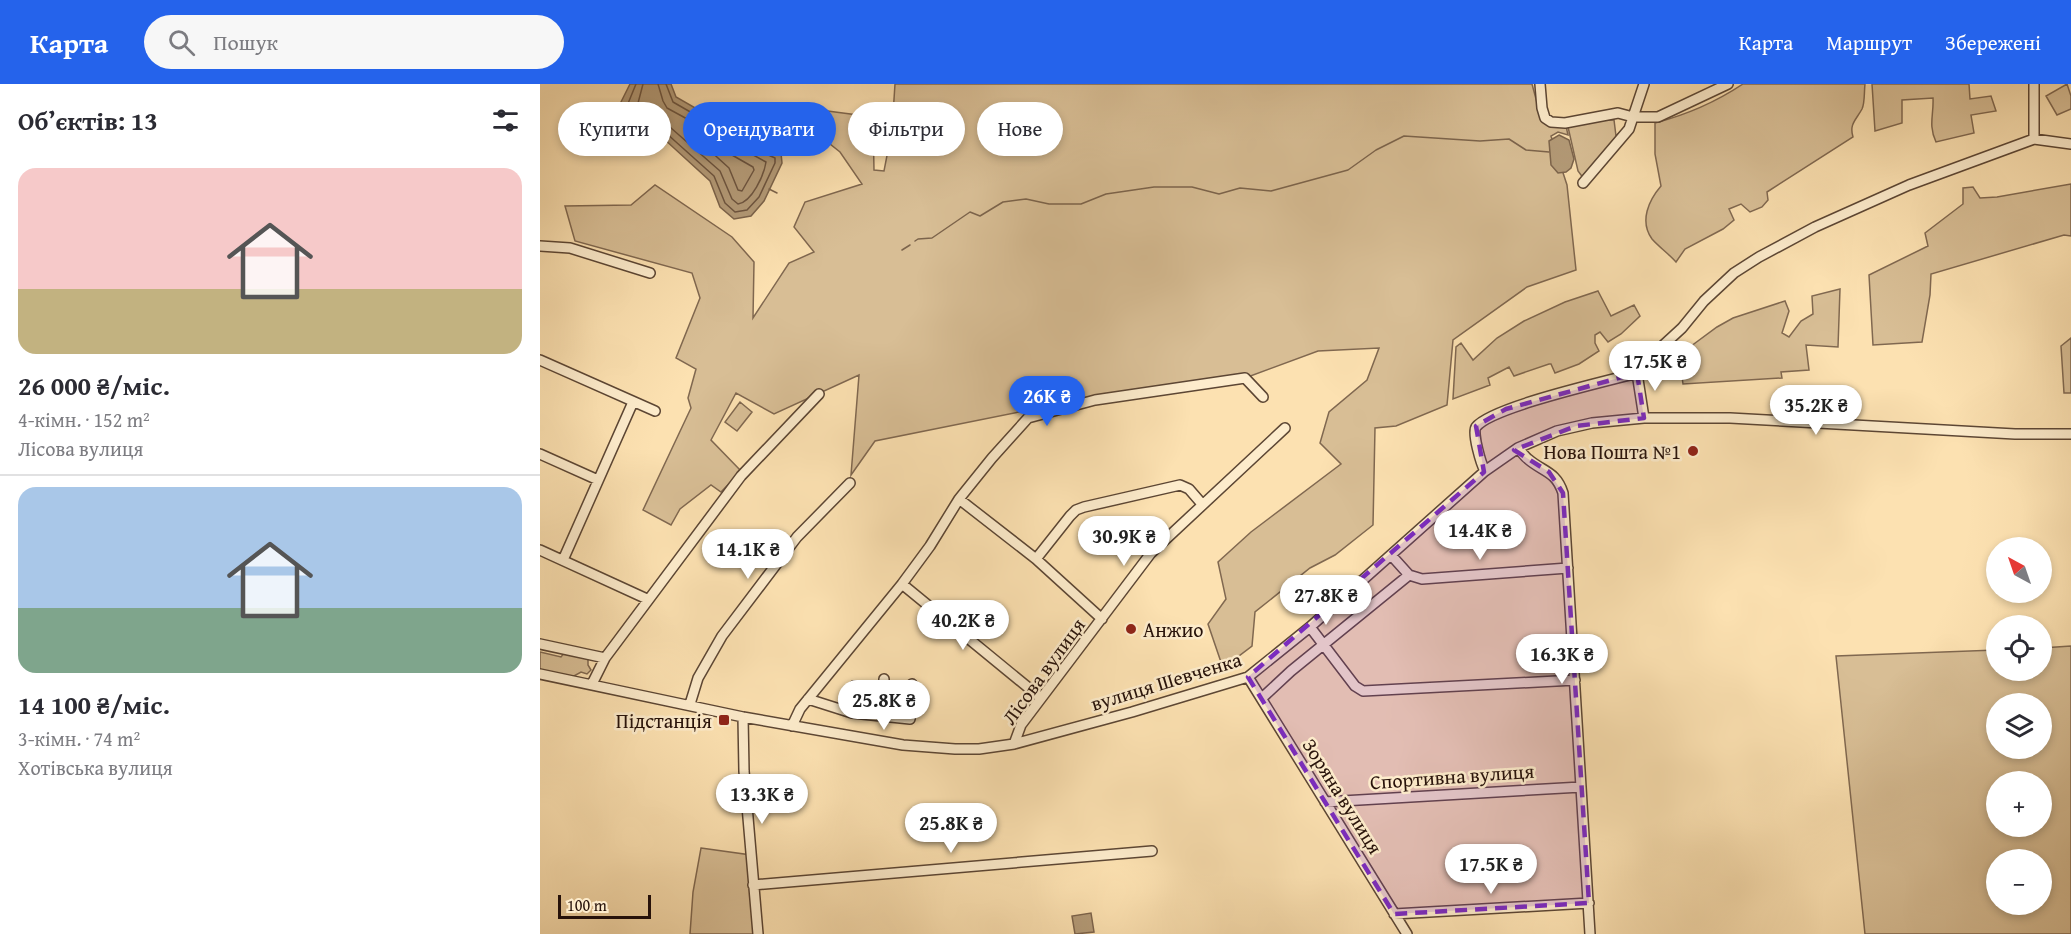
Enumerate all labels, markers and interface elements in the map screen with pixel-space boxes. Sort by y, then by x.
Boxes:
search box [144,15,564,69]
text: Карта [30,22,108,63]
icon: search [165,26,198,59]
text: Пошук [213,26,278,58]
text: Карта [1739,27,1793,58]
text: Маршрут [1826,27,1912,58]
text: Збережені [1945,27,2041,58]
text: Об’єктів: 13 [18,101,158,140]
chip: Купити [558,102,671,156]
chip: Орендувати [683,102,836,156]
chip: Фільтри [848,102,965,156]
chip: Нове [977,102,1063,156]
icon: filters [489,104,522,137]
icon: home [216,207,324,315]
pin: 17.5K ₴ [1600,341,1710,392]
text: 17.5K ₴ [1623,346,1687,375]
text: 26 000 ₴/міс. [18,366,170,405]
pin: 26K ₴ [1005,376,1089,427]
text: 26K ₴ [1023,381,1071,410]
pin: 35.2K ₴ [1761,385,1871,436]
text: 35.2K ₴ [1784,390,1848,419]
text: 4-кімн. · 152 m² [18,405,150,434]
text: Лісова вулиця [18,434,143,463]
place label: Нова Пошта №1 [1544,437,1681,466]
marker: Нова Пошта №1 [1686,444,1700,458]
pin: 14.4K ₴ [1425,510,1535,561]
text: 14.4K ₴ [1448,515,1512,544]
pin: 30.9K ₴ [1069,516,1179,567]
text: 30.9K ₴ [1092,521,1156,550]
icon: home [216,526,324,634]
pin: 14.1K ₴ [693,529,803,580]
text: 14.1K ₴ [716,534,780,563]
north arrow [1986,537,2052,603]
map controls [1986,537,2052,915]
pin: 27.8K ₴ [1271,575,1381,626]
text: 27.8K ₴ [1294,580,1358,609]
pin: 40.2K ₴ [908,600,1018,651]
text: 40.2K ₴ [931,605,995,634]
street label: Лісова вулиця [994,612,1092,730]
place label: Анжио [1143,615,1203,644]
button: locate [1986,615,2052,681]
marker: Анжио [1124,622,1138,636]
pin: 16.3K ₴ [1507,634,1617,685]
text: 16.3K ₴ [1530,639,1594,668]
street label: вулиця Шевченка [1087,644,1245,718]
pin: 25.8K ₴ [829,680,939,731]
text: 14 100 ₴/міс. [18,685,170,724]
text: 25.8K ₴ [852,685,916,714]
button: layers [1986,693,2052,759]
place label: Підстанція [616,706,712,735]
marker: Підстанція [717,713,731,727]
text: 3-кімн. · 74 m² [18,724,140,753]
street label: Зоряна вулиця [1296,733,1390,859]
text: Хотівська вулиця [18,753,173,782]
street label: Спортивна вулиця [1369,756,1535,796]
button: + [1986,771,2052,837]
pin: 13.3K ₴ [707,774,817,825]
text: 13.3K ₴ [730,779,794,808]
pin: 25.8K ₴ [896,803,1006,854]
text: 25.8K ₴ [919,808,983,837]
pin: 17.5K ₴ [1436,844,1546,895]
text: 17.5K ₴ [1459,849,1523,878]
button: − [1986,849,2052,915]
scale bar [558,892,651,920]
text: 100 m [567,893,607,917]

